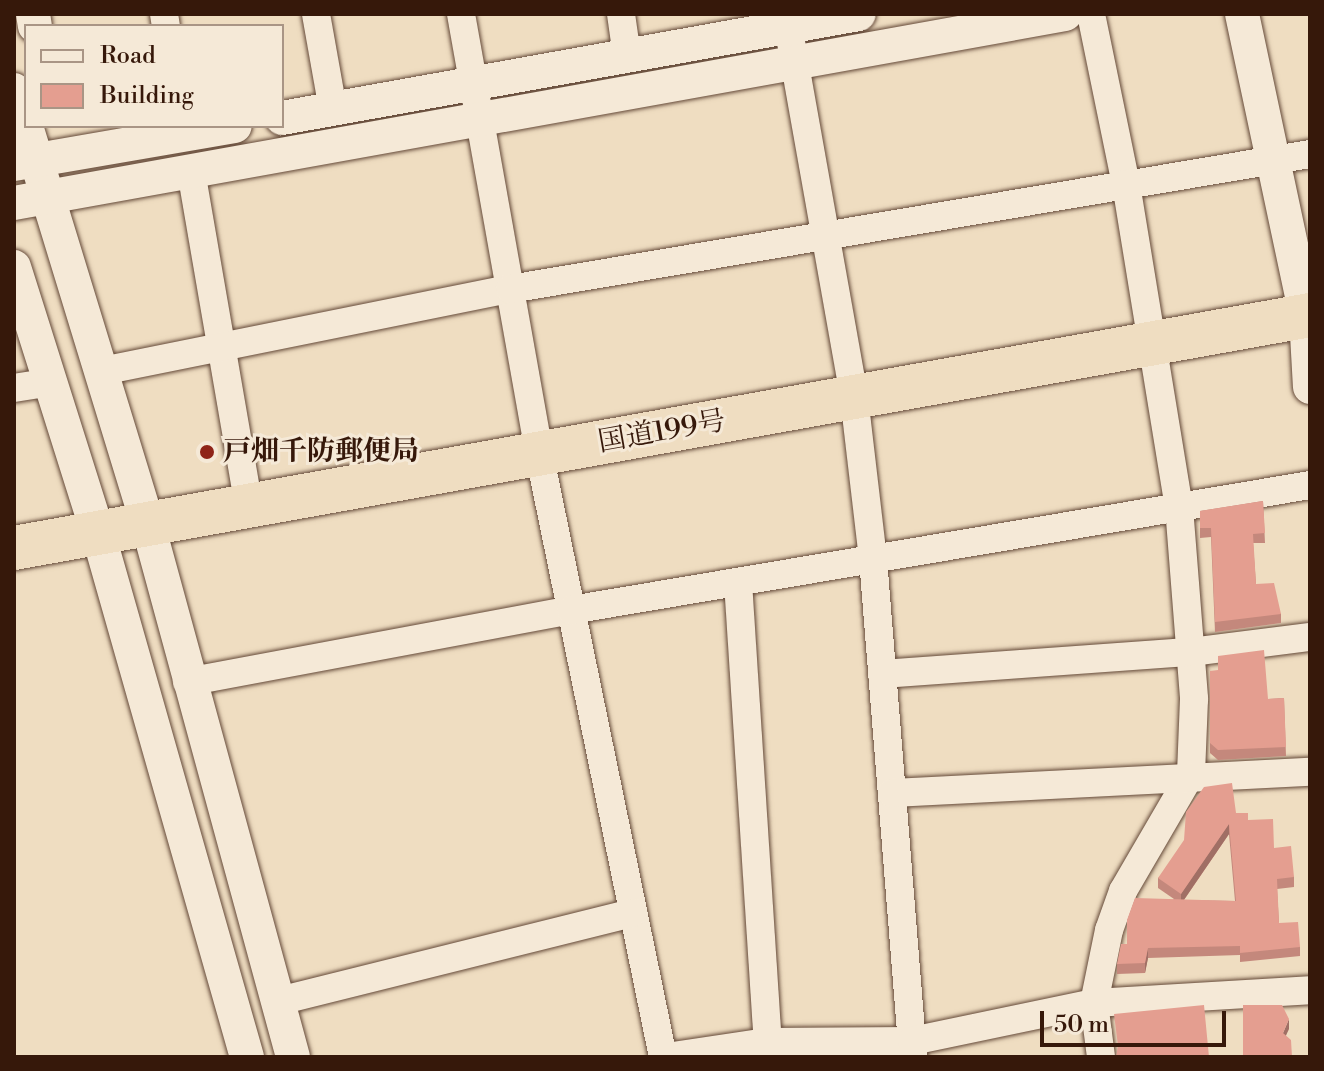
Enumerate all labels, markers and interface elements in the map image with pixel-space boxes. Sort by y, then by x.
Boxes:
legend [24,24,284,128]
text: Road [100,41,156,71]
text: Building [100,81,194,111]
street label: 国道199号 [596,404,728,460]
place label: 戸畑千防郵便局 [223,435,419,469]
marker: 戸畑千防郵便局 [198,443,216,461]
scale bar [1044,995,1230,1045]
text: 50 m [1054,1010,1109,1040]

